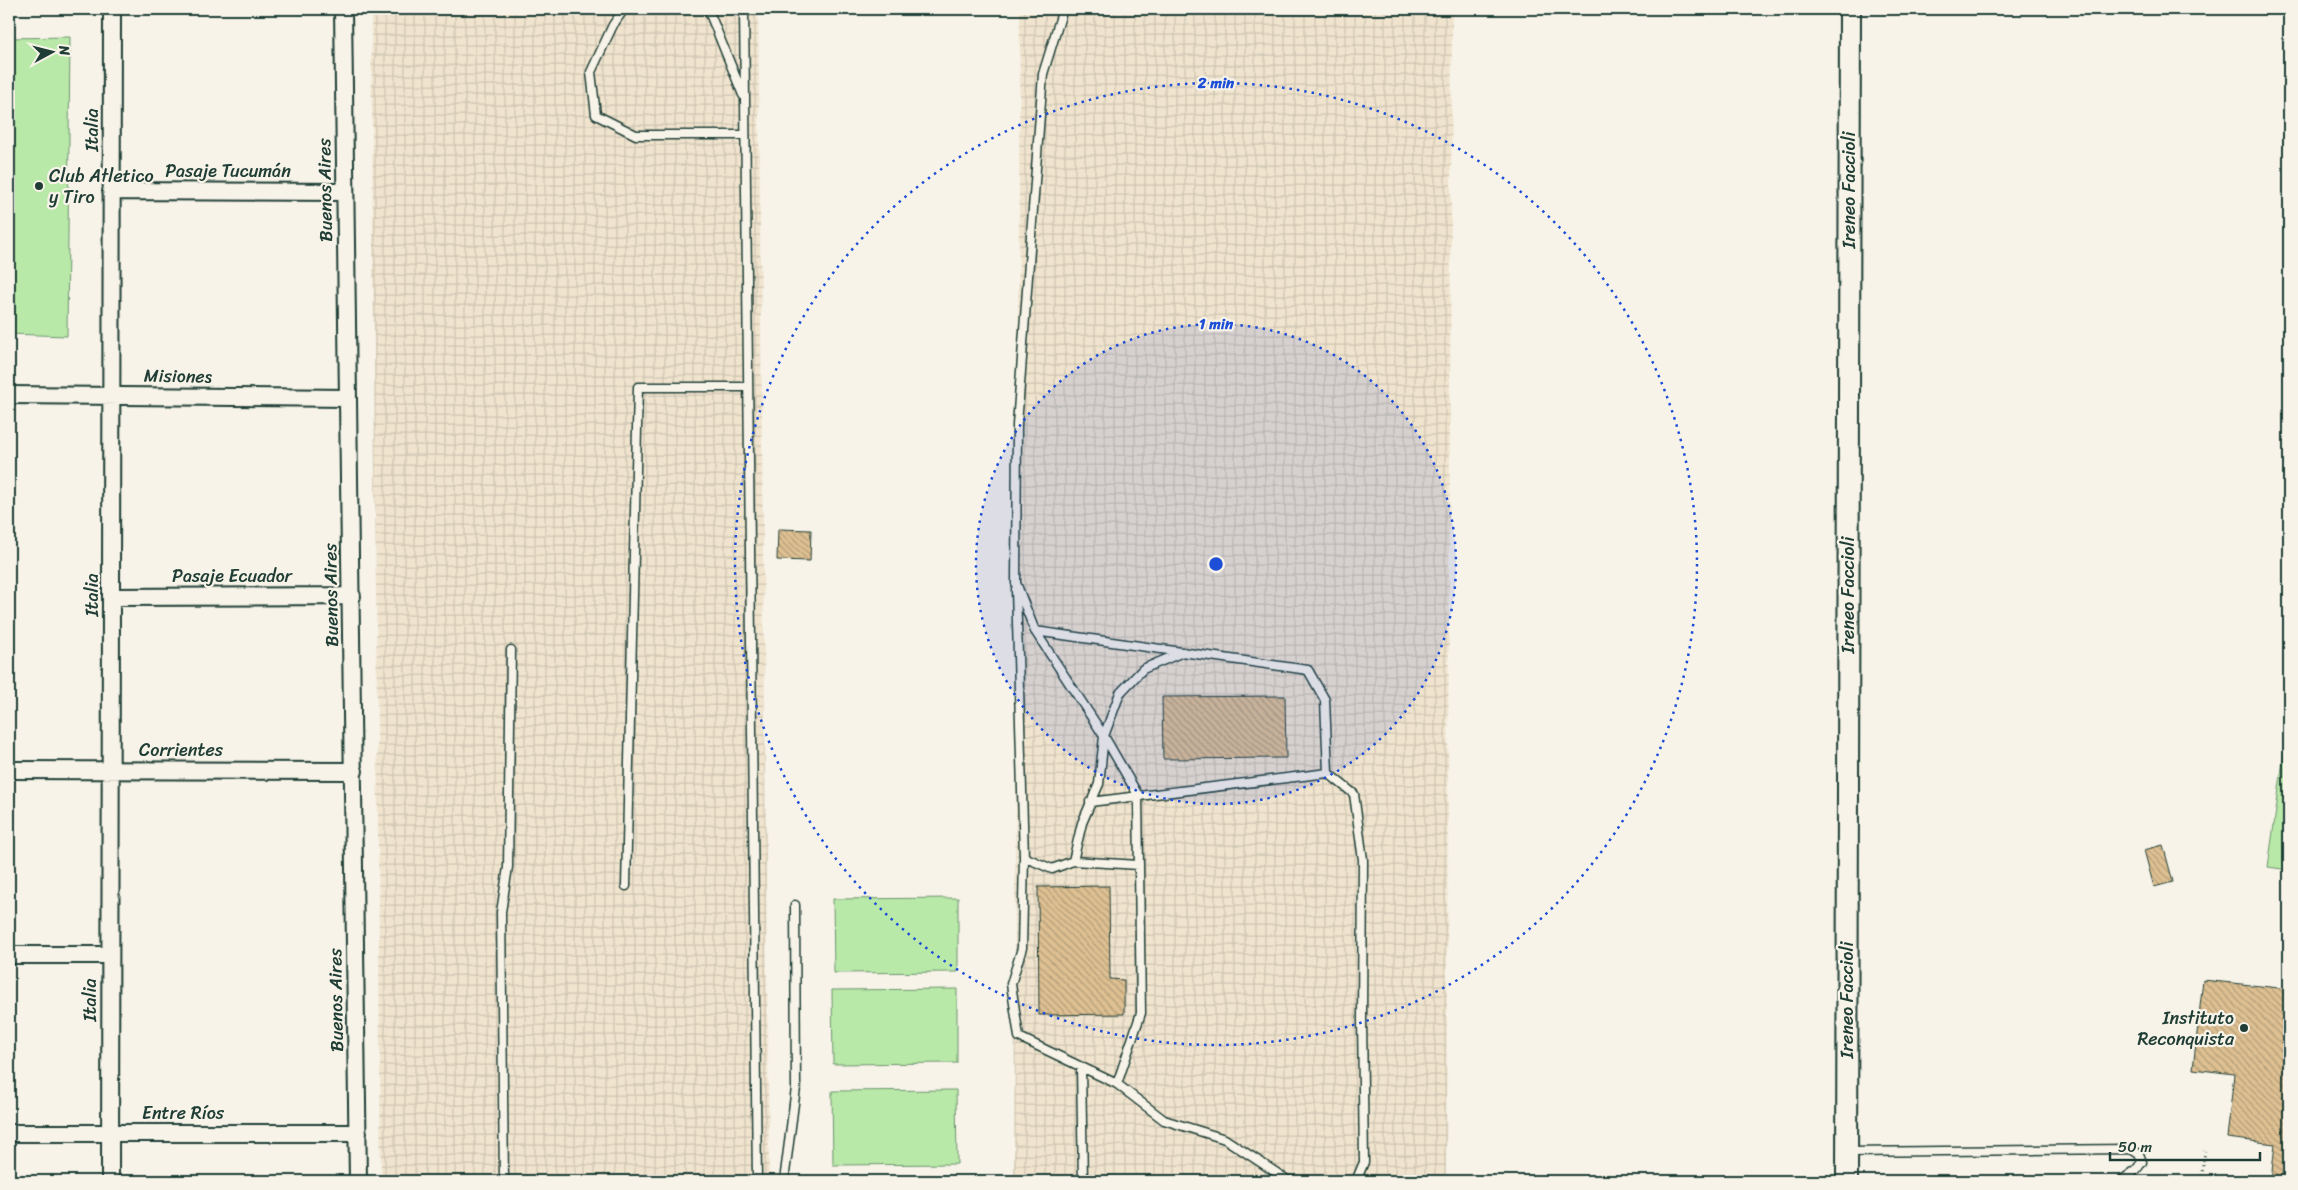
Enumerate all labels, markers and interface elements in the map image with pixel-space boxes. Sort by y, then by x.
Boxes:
north arrow [28,28,78,78]
text: N [51,43,77,57]
text: 2 min [1197,70,1235,96]
street label: Italia [76,108,108,153]
street label: Ireneo Faccioli [1833,130,1865,250]
street label: Buenos Aires [308,137,342,242]
street label: Pasaje Tucumán [165,155,291,187]
place label: Club Atletico y Tiro [49,160,154,213]
marker: Club Atletico y Tiro [33,180,45,192]
text: 1 min [1199,311,1234,337]
street label: Misiones [144,359,213,393]
street label: Ireneo Faccioli [1832,535,1864,655]
street label: Buenos Aires [314,542,348,647]
centre of rings [1207,555,1225,573]
street label: Pasaje Ecuador [172,560,294,592]
street label: Italia [76,573,108,618]
street label: Corrientes [139,734,224,766]
street label: Ireneo Faccioli [1831,940,1863,1060]
street label: Buenos Aires [319,947,353,1052]
street label: Italia [74,978,106,1023]
place label: Instituto Reconquista [2137,1002,2235,1055]
marker: Instituto Reconquista [2238,1022,2250,1034]
street label: Entre Ríos [142,1097,225,1129]
scale bar [2110,1130,2260,1162]
text: 50 m [2118,1134,2153,1160]

